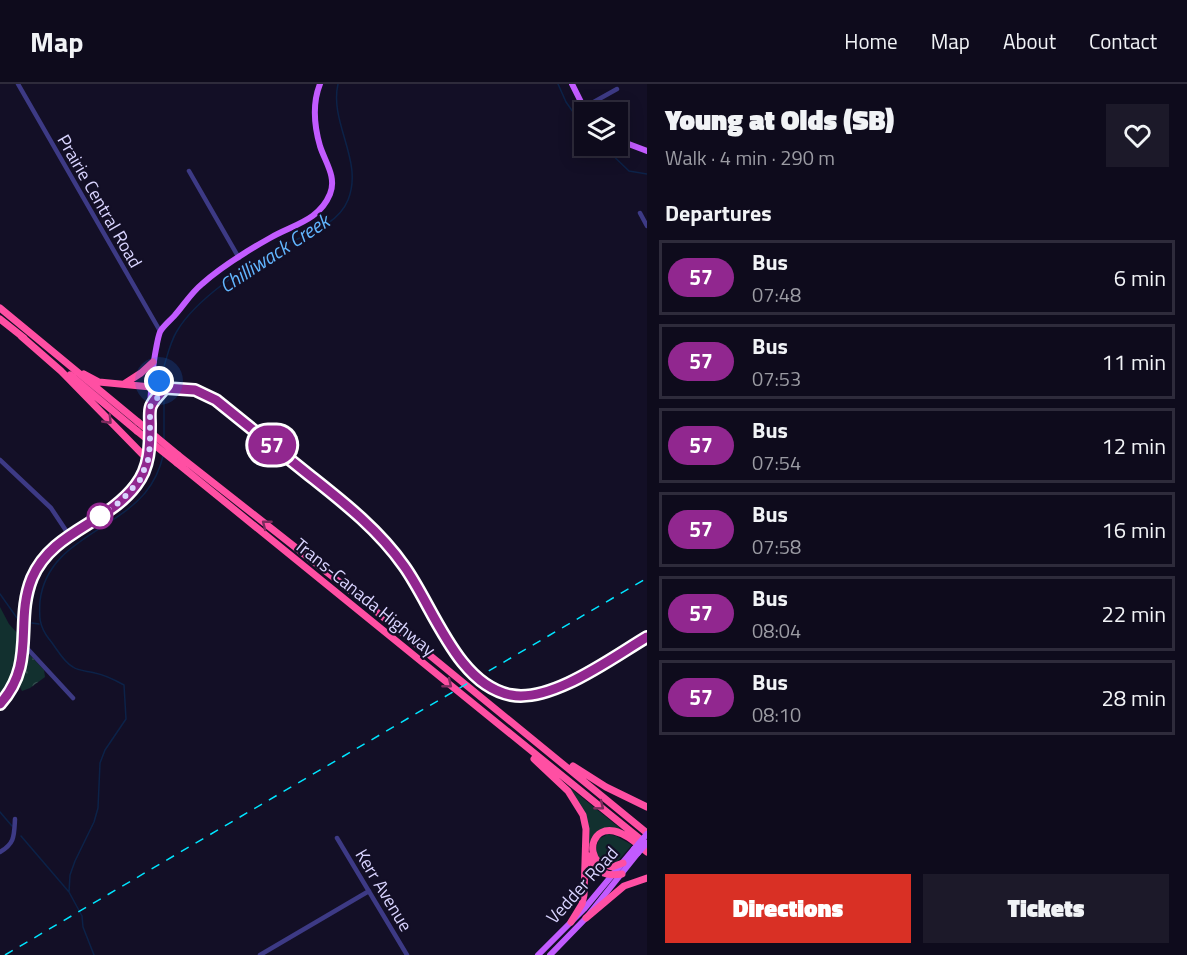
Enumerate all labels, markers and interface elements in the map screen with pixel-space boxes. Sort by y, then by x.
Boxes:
text: Map [30,20,84,63]
text: Home [844,25,898,57]
text: Map [931,25,970,57]
text: About [1003,25,1056,57]
text: Contact [1089,25,1157,57]
text: Young at Olds (SB) [665,98,894,141]
map controls [574,102,628,156]
button: layers [574,102,628,156]
button: heart [1106,104,1169,167]
street label: Prairie Central Road [51,129,149,273]
text: Walk · 4 min · 290 m [665,142,835,173]
text: Departures [665,196,772,230]
water label: Chilliwack Creek [213,204,337,300]
text: Bus [752,245,788,279]
text: 57 [689,261,713,293]
text: 6 min [1114,261,1166,295]
text: 07:48 [752,279,801,310]
text: Bus [752,329,788,363]
text: 57 [689,345,713,377]
text: 11 min [1101,345,1166,379]
text: 07:53 [752,363,801,394]
your location [144,366,174,396]
one-way arrow [101,412,112,423]
text: Bus [752,413,788,447]
line badge: 57 [245,426,299,464]
text: 57 [260,429,284,461]
text: 57 [689,429,713,461]
text: 12 min [1101,429,1166,463]
text: 07:54 [752,447,801,478]
text: Bus [752,497,788,531]
unlabelled marker [87,503,113,529]
text: 57 [689,513,713,545]
text: 16 min [1101,513,1166,547]
one-way arrow [261,520,272,531]
street label: Trans-Canada Highway [288,531,442,663]
text: 07:58 [752,531,801,562]
text: Bus [752,581,788,615]
text: 57 [689,597,713,629]
text: 22 min [1101,597,1166,631]
text: 08:04 [752,615,801,646]
text: Bus [752,665,788,699]
one-way arrow [441,677,452,688]
text: 57 [689,681,713,713]
text: 28 min [1101,681,1166,715]
text: 08:10 [752,699,801,730]
one-way arrow [593,799,604,810]
street label: Vedder Road [540,840,624,930]
street label: Kerr Avenue [349,844,419,936]
button: Directions [665,874,911,943]
button: Tickets [923,874,1169,943]

